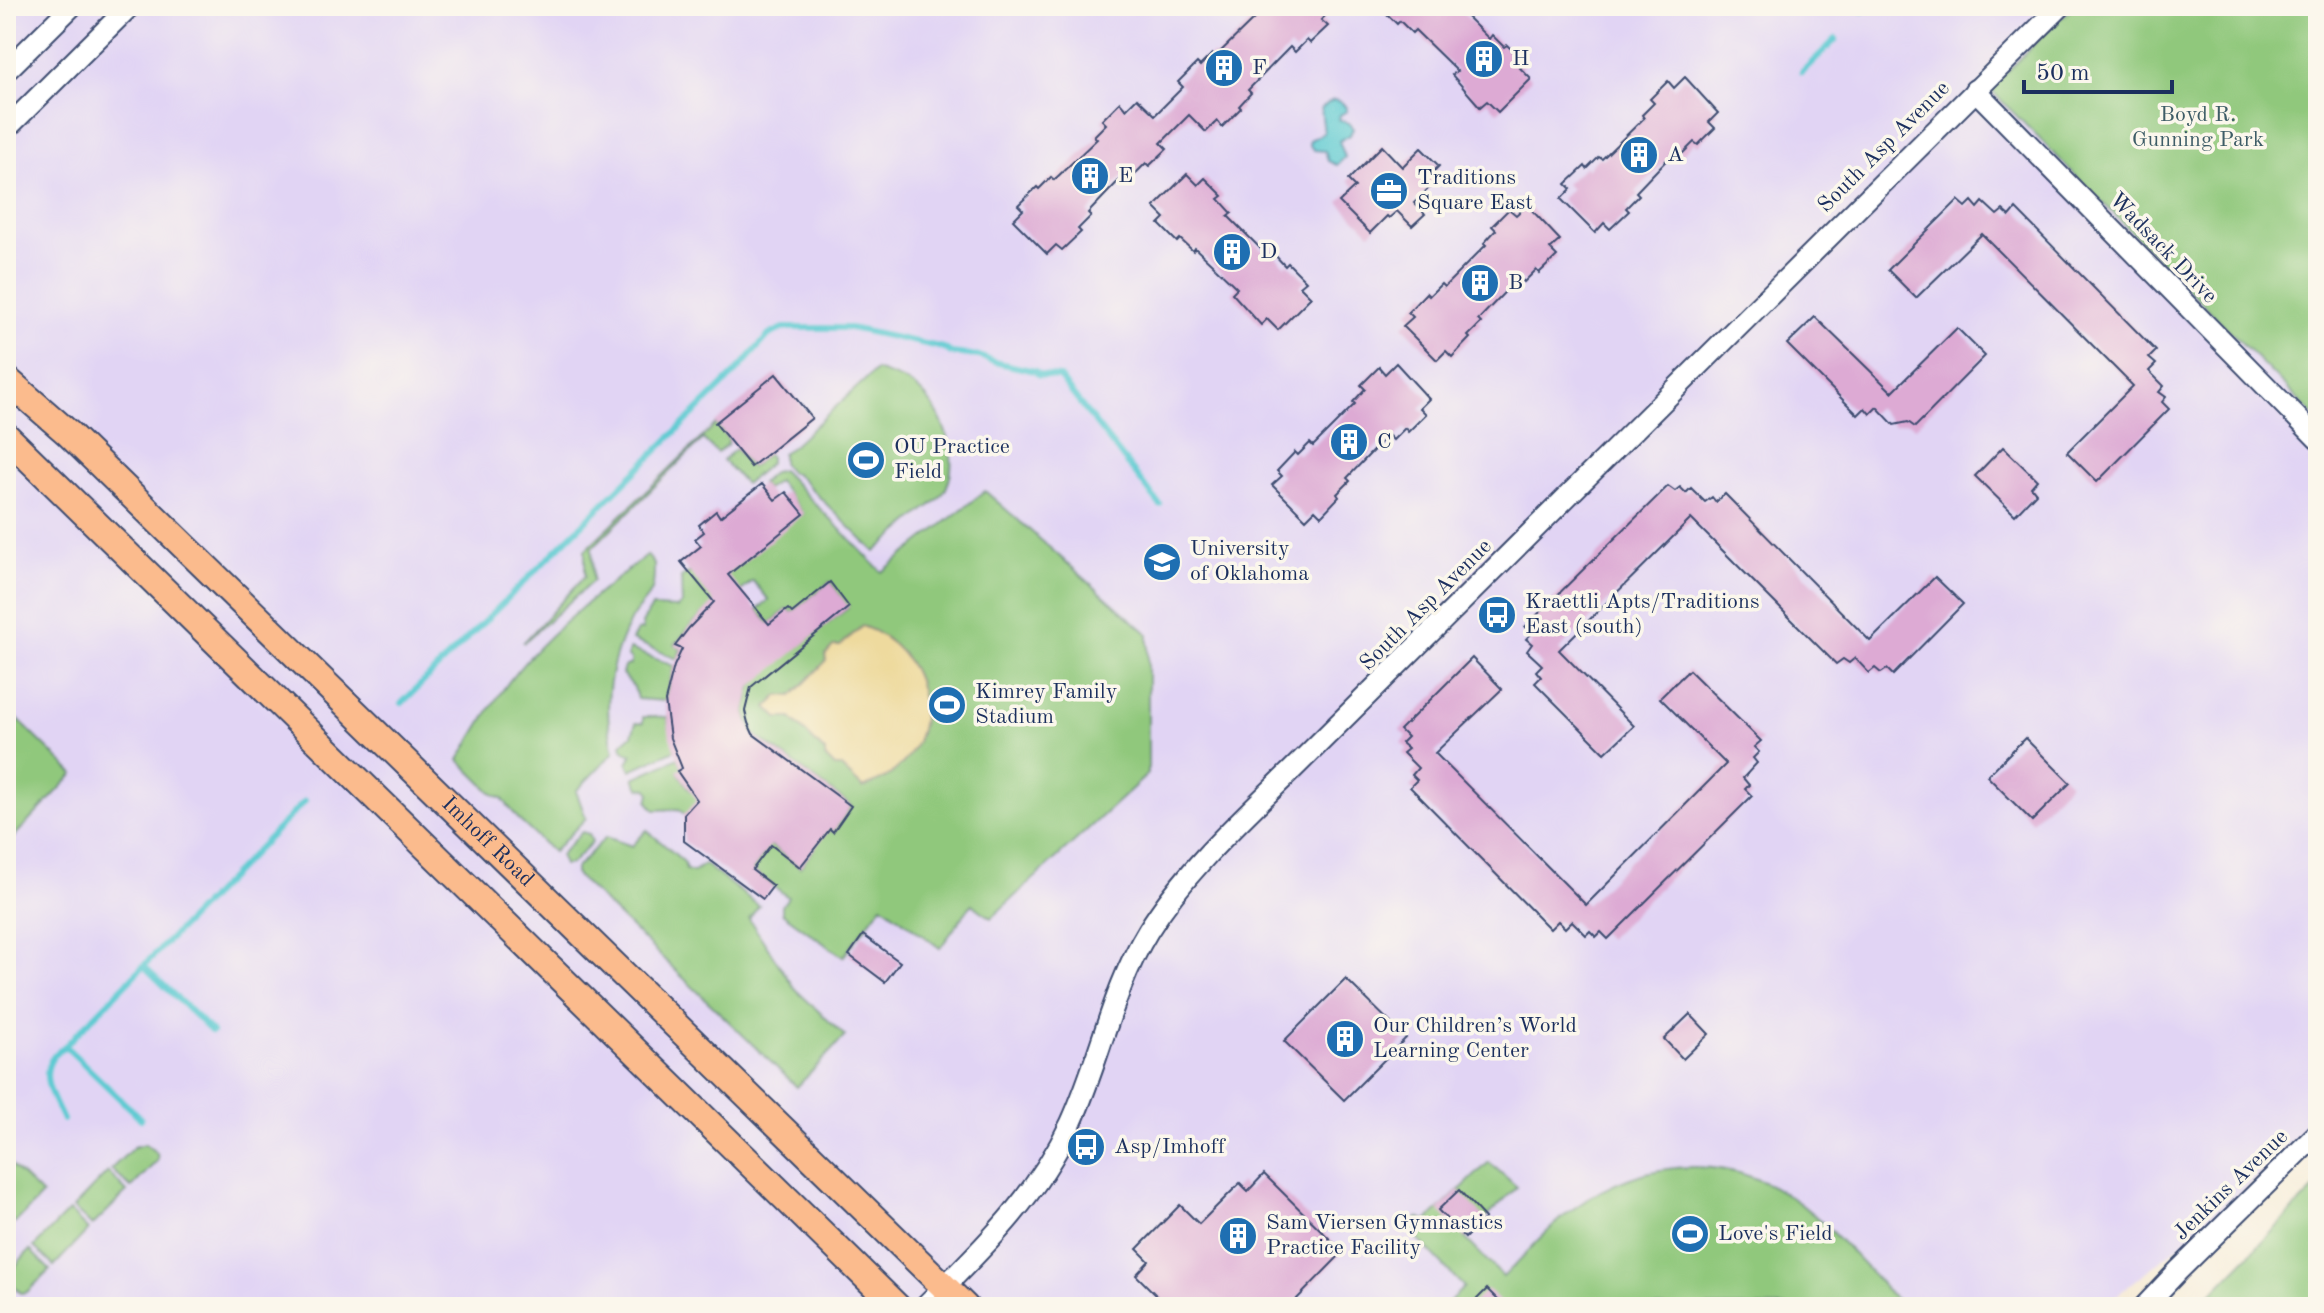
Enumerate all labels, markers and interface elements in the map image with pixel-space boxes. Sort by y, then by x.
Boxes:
building icon: H [1463,38,1505,80]
scale bar [2024,44,2172,94]
building icon: F [1203,47,1245,89]
place label: H [1512,48,1529,70]
place label: F [1252,57,1267,79]
text: 50 m [2036,62,2090,86]
street label: South Asp Avenue [1814,77,1954,217]
park label: Boyd R. Gunning Park [2132,104,2264,151]
building icon: A [1618,134,1660,176]
place label: A [1667,144,1684,166]
building icon: E [1069,155,1111,197]
place label: E [1118,165,1133,187]
place label: Traditions Square East [1417,167,1533,214]
office icon: Traditions Square East [1368,170,1410,212]
street label: Wadsack Drive [2105,188,2221,308]
building icon: D [1211,231,1253,273]
place label: D [1260,241,1277,263]
building icon: B [1459,262,1501,304]
place label: B [1508,272,1523,294]
building icon: C [1328,421,1370,463]
place label: C [1377,431,1392,453]
place label: OU Practice Field [894,436,1010,483]
sports icon: OU Practice Field [845,439,887,481]
street label: South Asp Avenue [1356,535,1496,675]
place label: University of Oklahoma [1190,538,1309,585]
school or university icon: University of Oklahoma [1141,541,1183,583]
place label: Kraettli Apts/Traditions East (south) [1525,591,1759,638]
bus stop icon: Kraettli Apts/Traditions East (south) [1476,594,1518,636]
place label: Kimrey Family Stadium [975,681,1118,728]
sports icon: Kimrey Family Stadium [926,684,968,726]
street label: Imhoff Road [437,792,538,891]
place label: Our Children’s World Learning Center [1373,1015,1577,1062]
building icon: Our Children’s World Learning Center [1324,1018,1366,1060]
street label: Jenkins Avenue [2170,1125,2292,1245]
bus stop icon: Asp/Imhoff [1065,1126,1107,1168]
place label: Asp/Imhoff [1114,1136,1226,1158]
place label: Sam Viersen Gymnastics Practice Facility [1266,1212,1503,1259]
sports icon: Love's Field [1669,1213,1711,1255]
building icon: Sam Viersen Gymnastics Practice Facility [1217,1215,1259,1257]
place label: Love's Field [1718,1223,1833,1245]

